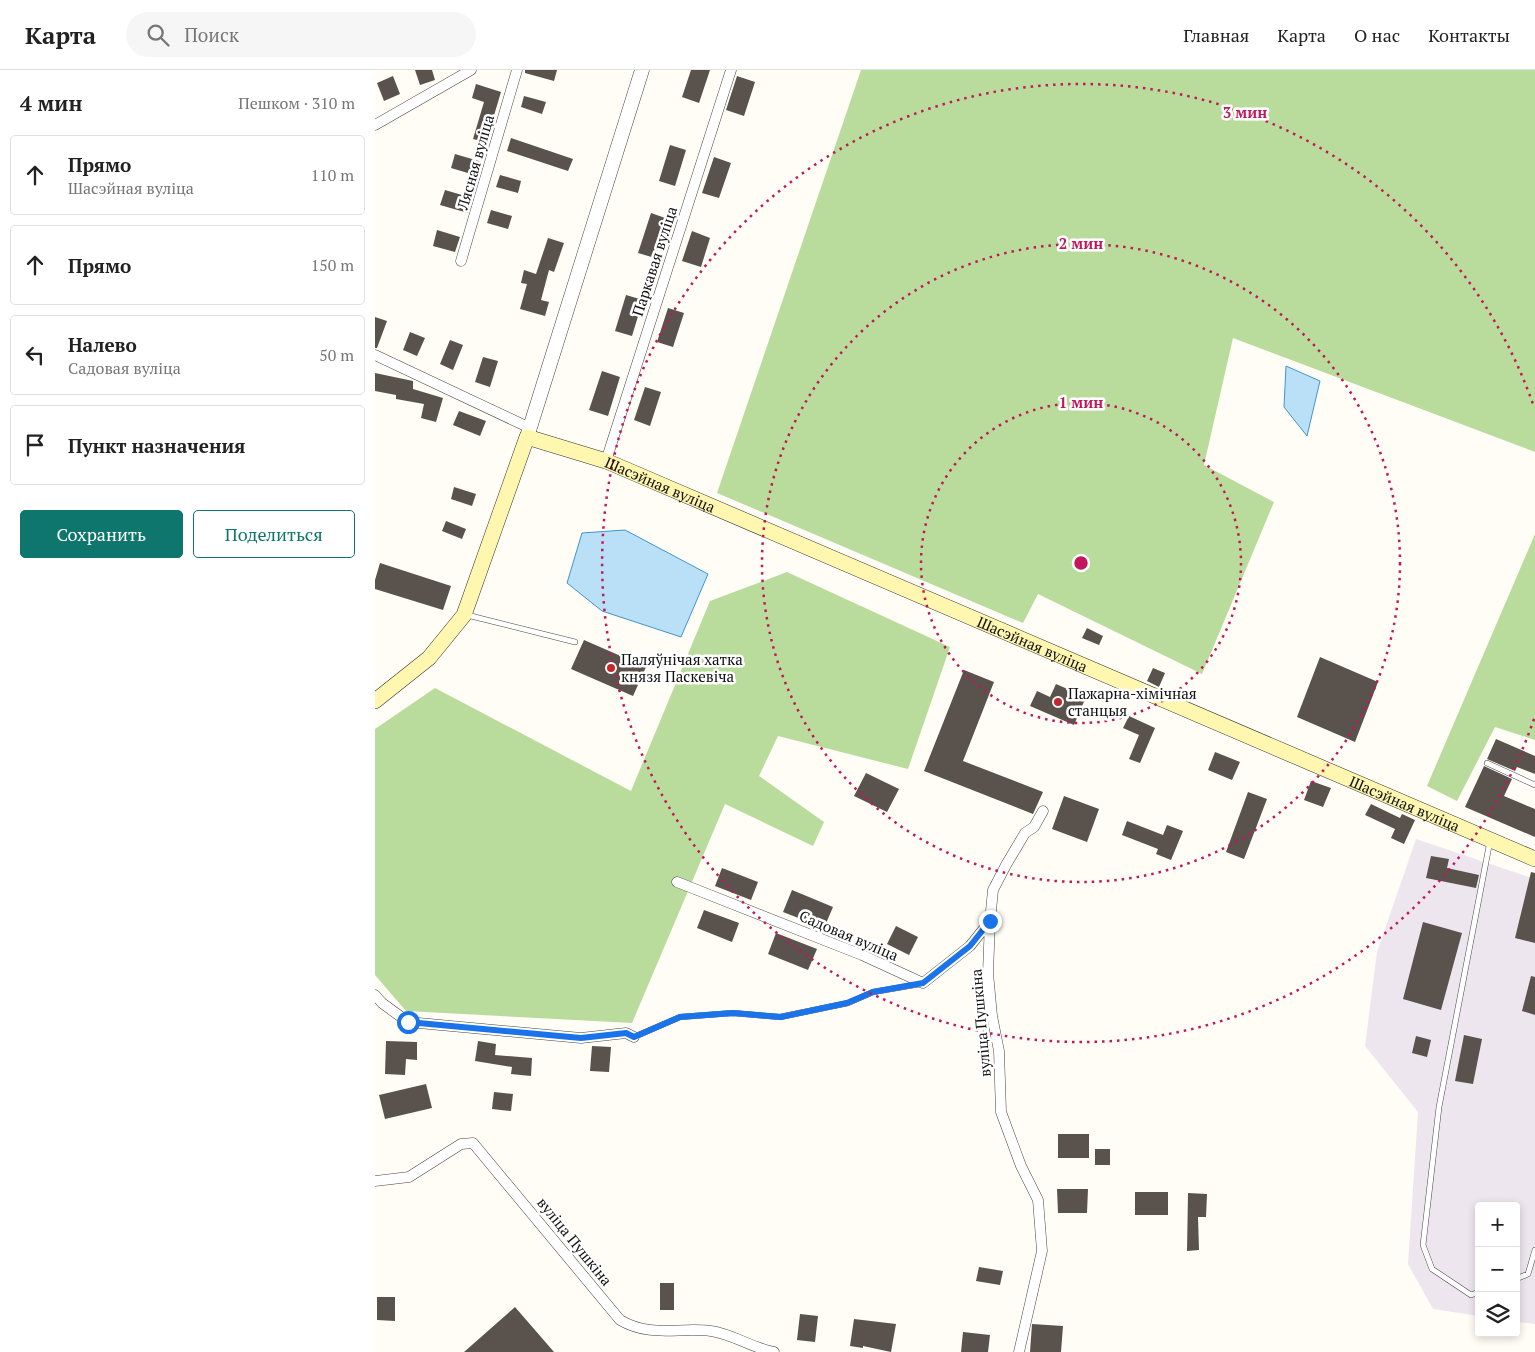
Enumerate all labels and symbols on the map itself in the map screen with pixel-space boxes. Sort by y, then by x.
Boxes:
text: 3 мин [1223,102,1267,122]
street label: Лясная вуліца [452,112,498,213]
street label: Паркавая вуліца [627,203,681,318]
text: 2 мин [1059,233,1103,253]
text: 1 мин [1059,392,1103,412]
street label: Шасэйная вуліца [602,452,719,517]
centre of rings [1072,554,1090,572]
street label: Шасэйная вуліца [974,611,1091,676]
place label: Паляўнічая хатка князя Паскевіча [621,649,743,686]
marker: Паляўнічая хатка князя Паскевіча [605,662,617,674]
place label: Пажарна-хімічная станцыя [1068,683,1197,720]
marker: Пажарна-хімічная станцыя [1052,696,1064,708]
street label: Шасэйная вуліца [1347,771,1464,836]
street label: Садовая вуліца [796,905,902,965]
route end [979,910,1002,933]
street label: вуліца Пушкіна [965,968,995,1078]
route start [397,1011,420,1034]
street label: вуліца Пушкіна [533,1193,617,1290]

